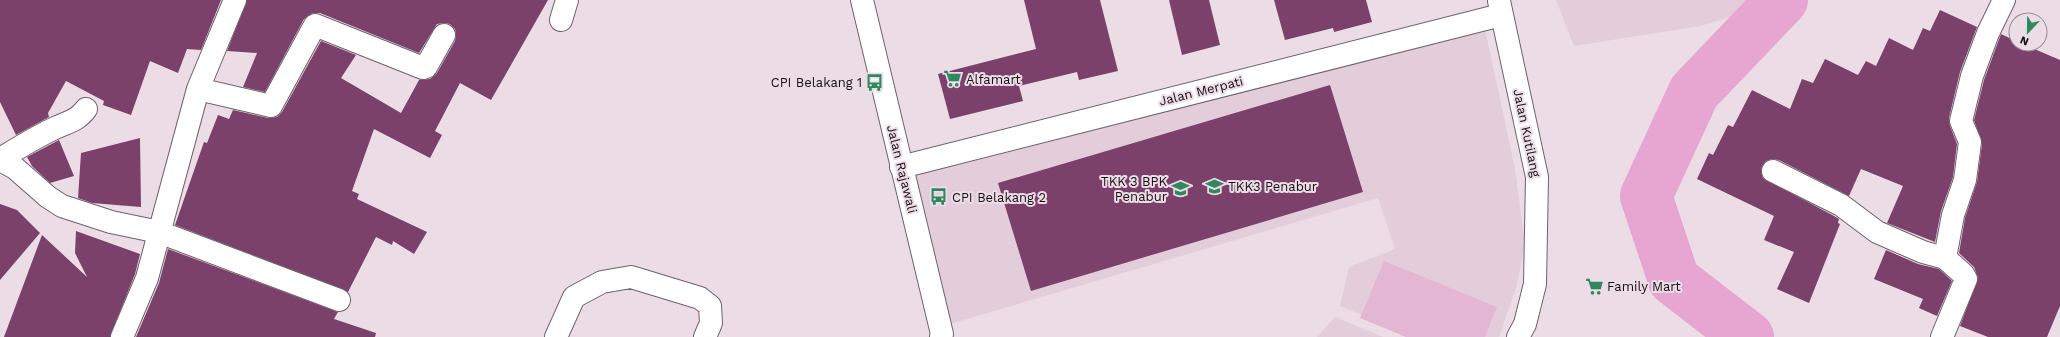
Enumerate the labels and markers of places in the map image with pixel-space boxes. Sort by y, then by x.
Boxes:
supermarket icon: Alfamart [943,69,963,89]
bus stop icon: CPI Belakang 1 [865,72,885,92]
place label: Alfamart [966,72,1021,87]
place label: CPI Belakang 1 [771,75,862,90]
place label: TKK 3 BPK Penabur [1101,174,1167,204]
school or university icon: TKK3 Penabur [1205,176,1225,196]
school or university icon: TKK 3 BPK Penabur [1170,178,1190,198]
place label: TKK3 Penabur [1228,179,1317,194]
bus stop icon: CPI Belakang 2 [929,187,949,207]
place label: CPI Belakang 2 [952,190,1046,205]
supermarket icon: Family Mart [1584,276,1604,296]
place label: Family Mart [1607,279,1681,294]

